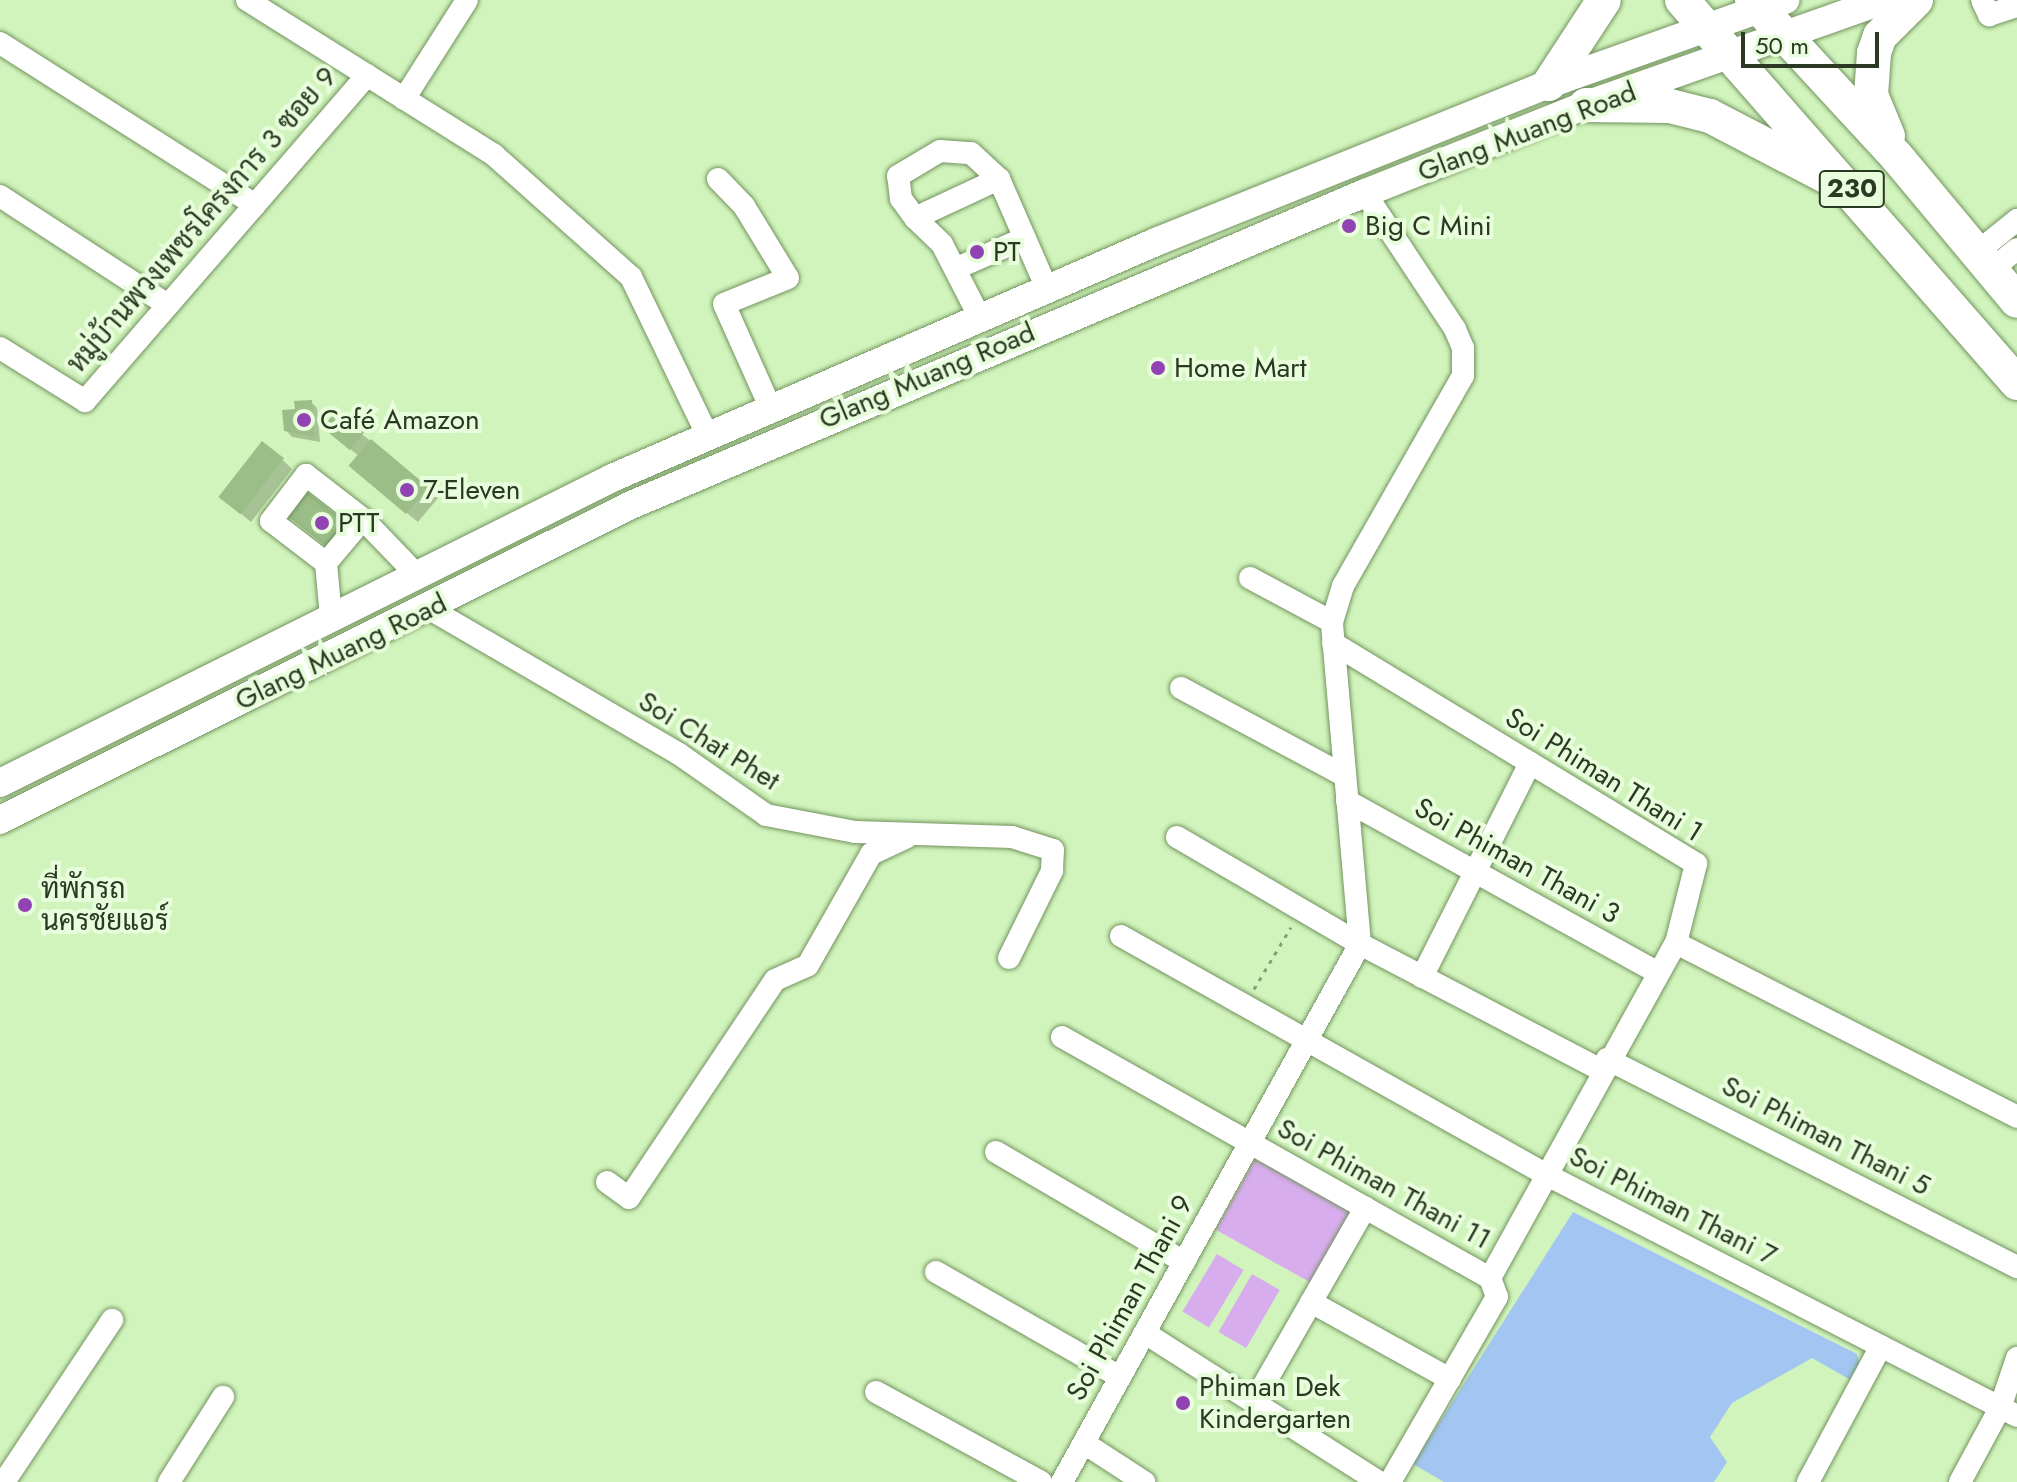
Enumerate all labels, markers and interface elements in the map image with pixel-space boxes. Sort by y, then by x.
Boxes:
scale bar [1745,16,1883,66]
text: 50 m [1755,28,1809,63]
street label: หมู่บ้านพวงเพชรโครงการ 3 ซอย 9 [60,60,344,380]
street label: Glang Muang Road [1413,75,1641,189]
road number: 230 [1818,167,1886,211]
place label: Big C Mini [1365,209,1492,243]
marker: Big C Mini [1340,217,1358,235]
place label: PT [993,235,1021,269]
marker: PT [968,243,986,261]
street label: Glang Muang Road [814,315,1040,437]
place label: Home Mart [1174,351,1306,385]
marker: Home Mart [1149,359,1167,377]
place label: Café Amazon [320,403,480,437]
marker: Café Amazon [295,411,313,429]
place label: 7-Eleven [423,473,520,507]
marker: 7-Eleven [398,481,416,499]
place label: PTT [338,506,379,540]
marker: PTT [313,514,331,532]
street label: Glang Muang Road [230,586,452,718]
street label: Soi Chat Phet [632,684,786,798]
street label: Soi Phiman Thani 1 [1499,701,1709,849]
street label: Soi Phiman Thani 3 [1409,791,1625,931]
place label: ที่พักรถ นครชัยแอร์ [41,872,168,938]
marker: ที่พักรถ นครชัยแอร์ [16,896,34,914]
street label: Soi Phiman Thani 5 [1716,1069,1936,1203]
street label: Soi Phiman Thani 11 [1271,1111,1497,1257]
street label: Soi Phiman Thani 7 [1564,1139,1782,1273]
street label: Soi Phiman Thani 9 [1060,1189,1200,1407]
place label: Phiman Dek Kindergarten [1199,1370,1351,1436]
marker: Phiman Dek Kindergarten [1174,1394,1192,1412]

